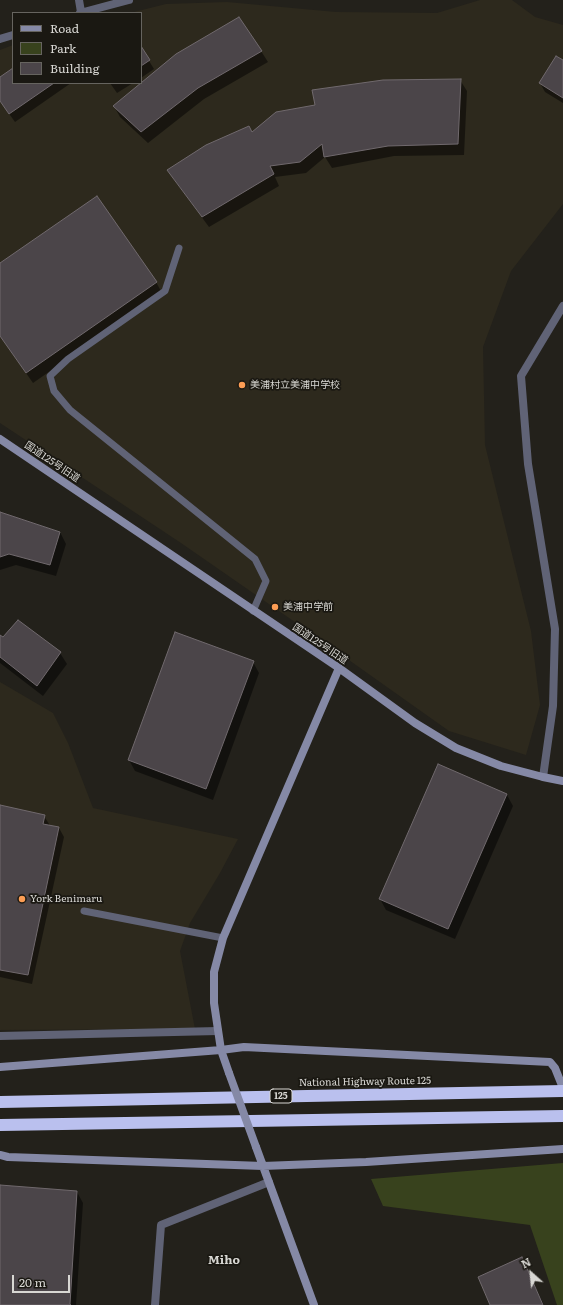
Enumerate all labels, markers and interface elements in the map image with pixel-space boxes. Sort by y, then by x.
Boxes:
legend [12,12,142,84]
text: Road [50,19,79,37]
text: Park [50,39,76,57]
text: Building [50,59,99,77]
place label: 美浦村立美浦中学校 [250,379,340,391]
marker: 美浦村立美浦中学校 [237,380,247,390]
street label: 国道125号旧道 [22,439,82,485]
place label: 美浦中学前 [283,601,333,613]
marker: 美浦中学前 [270,602,280,612]
street label: 国道125号旧道 [290,621,350,667]
place label: York Benimaru [30,893,102,905]
marker: York Benimaru [17,894,27,904]
street label: National Highway Route 125 [299,1075,431,1089]
road number: 125 [270,1089,292,1103]
district label: Miho [208,1253,240,1267]
north arrow [511,1253,551,1293]
text: N [518,1253,533,1272]
scale bar [14,1267,72,1293]
text: 20 m [19,1273,46,1291]

